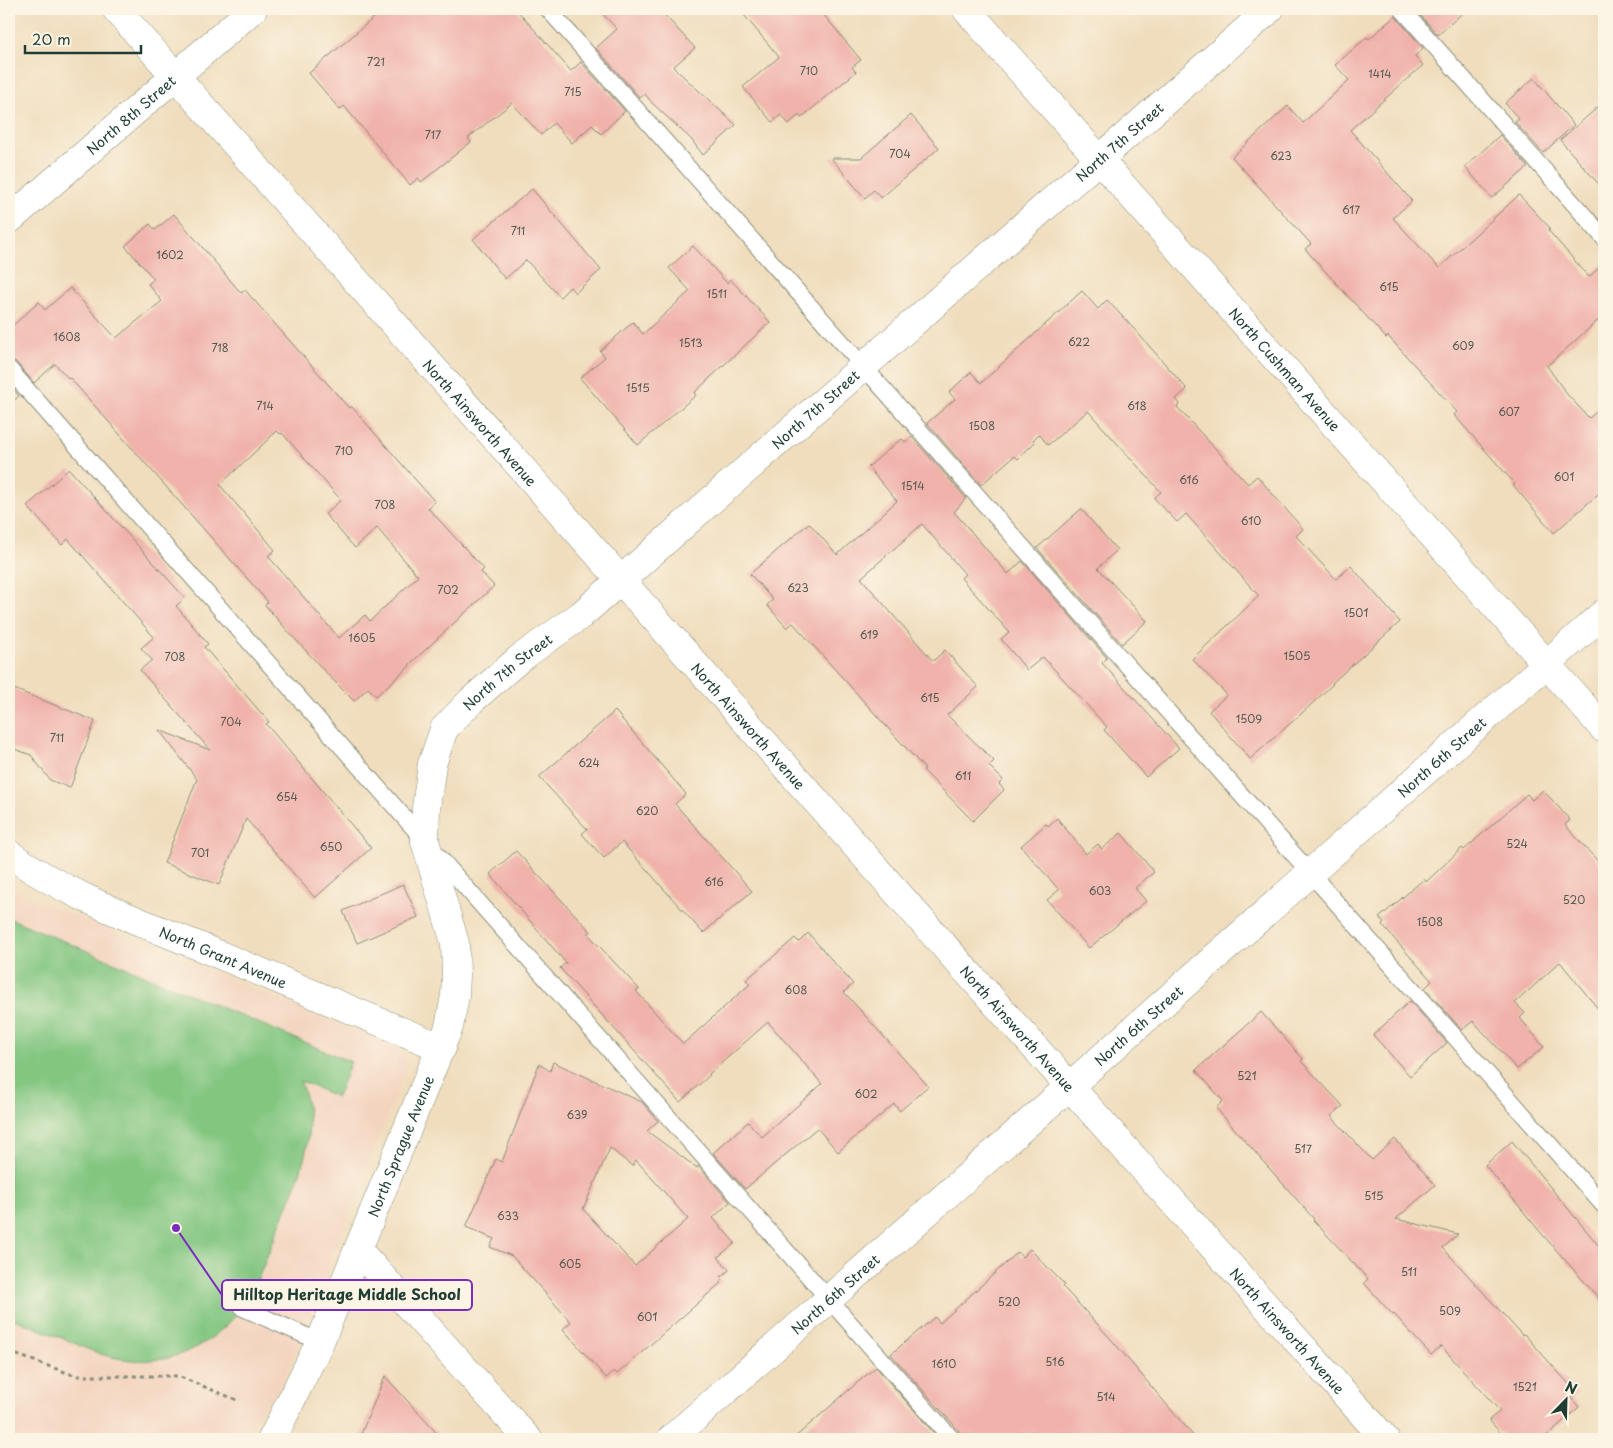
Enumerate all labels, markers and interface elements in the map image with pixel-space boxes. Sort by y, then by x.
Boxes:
scale bar [25,22,141,54]
text: 20 m [32,27,71,50]
house number: 721 [367,53,385,70]
house number: 710 [800,62,818,79]
house number: 1414 [1369,65,1392,82]
street label: North 8th Street [82,70,180,159]
house number: 715 [564,83,582,100]
street label: North 7th Street [1071,97,1168,186]
house number: 717 [425,126,441,143]
house number: 704 [889,145,911,162]
house number: 623 [1270,147,1292,164]
house number: 617 [1342,201,1360,218]
house number: 711 [511,222,525,239]
house number: 1602 [156,246,184,263]
house number: 615 [1379,278,1399,295]
house number: 1511 [707,285,727,302]
street label: North Cushman Avenue [1224,303,1346,436]
house number: 1608 [53,328,81,345]
house number: 622 [1068,333,1090,350]
house number: 1513 [679,334,703,351]
house number: 609 [1452,337,1474,354]
house number: 718 [211,339,229,356]
street label: North Ainsworth Avenue [418,354,542,491]
street label: North 7th Street [767,364,864,454]
house number: 1515 [626,379,650,396]
house number: 714 [256,397,274,414]
house number: 618 [1127,397,1147,414]
house number: 607 [1498,403,1520,420]
house number: 1508 [969,417,995,434]
house number: 710 [335,442,353,459]
house number: 601 [1554,468,1574,485]
house number: 616 [1179,471,1199,488]
house number: 1514 [901,477,925,494]
house number: 708 [375,496,396,513]
house number: 610 [1241,512,1261,529]
house number: 623 [787,579,809,596]
house number: 702 [437,581,459,598]
house number: 1501 [1344,604,1368,621]
house number: 619 [860,626,878,643]
street label: North 7th Street [457,628,557,715]
house number: 1605 [348,629,376,646]
house number: 1505 [1283,647,1311,664]
house number: 708 [165,648,186,665]
street label: North Ainsworth Avenue [687,658,811,794]
house number: 615 [920,689,940,706]
house number: 1509 [1236,710,1262,727]
street label: North 6th Street [1392,712,1491,802]
house number: 704 [220,713,242,730]
house number: 711 [50,729,64,746]
house number: 624 [578,754,600,771]
house number: 611 [955,767,971,784]
house number: 654 [276,788,298,805]
house number: 620 [636,802,658,819]
house number: 524 [1506,835,1528,852]
house number: 650 [320,838,342,855]
house number: 701 [191,844,209,861]
house number: 616 [704,873,724,890]
house number: 603 [1089,882,1111,899]
house number: 520 [1563,891,1585,908]
house number: 1508 [1417,913,1443,930]
street label: North Grant Avenue [156,921,291,993]
street label: North Ainsworth Avenue [956,961,1080,1097]
street label: North 6th Street [1089,980,1187,1070]
house number: 608 [785,981,807,998]
house number: 521 [1237,1067,1257,1084]
street label: North Sprague Avenue [362,1072,439,1220]
house number: 602 [854,1085,878,1102]
house number: 639 [567,1106,587,1123]
house number: 517 [1294,1140,1312,1157]
house number: 515 [1364,1187,1384,1204]
house number: 633 [497,1207,519,1224]
street label: North 6th Street [786,1249,884,1339]
house number: 605 [559,1255,581,1272]
street label: North Ainsworth Avenue [1225,1263,1350,1398]
house number: 511 [1401,1263,1417,1280]
callout: Hilltop Heritage Middle School [222,1280,472,1310]
text: Hilltop Heritage Middle School [233,1282,461,1305]
house number: 520 [998,1293,1020,1310]
house number: 509 [1439,1302,1461,1319]
house number: 601 [637,1308,657,1325]
house number: 516 [1045,1353,1065,1370]
house number: 1610 [932,1355,956,1372]
north arrow [1540,1376,1590,1426]
text: N [1562,1376,1580,1399]
house number: 1521 [1513,1378,1537,1395]
house number: 514 [1096,1388,1116,1405]

